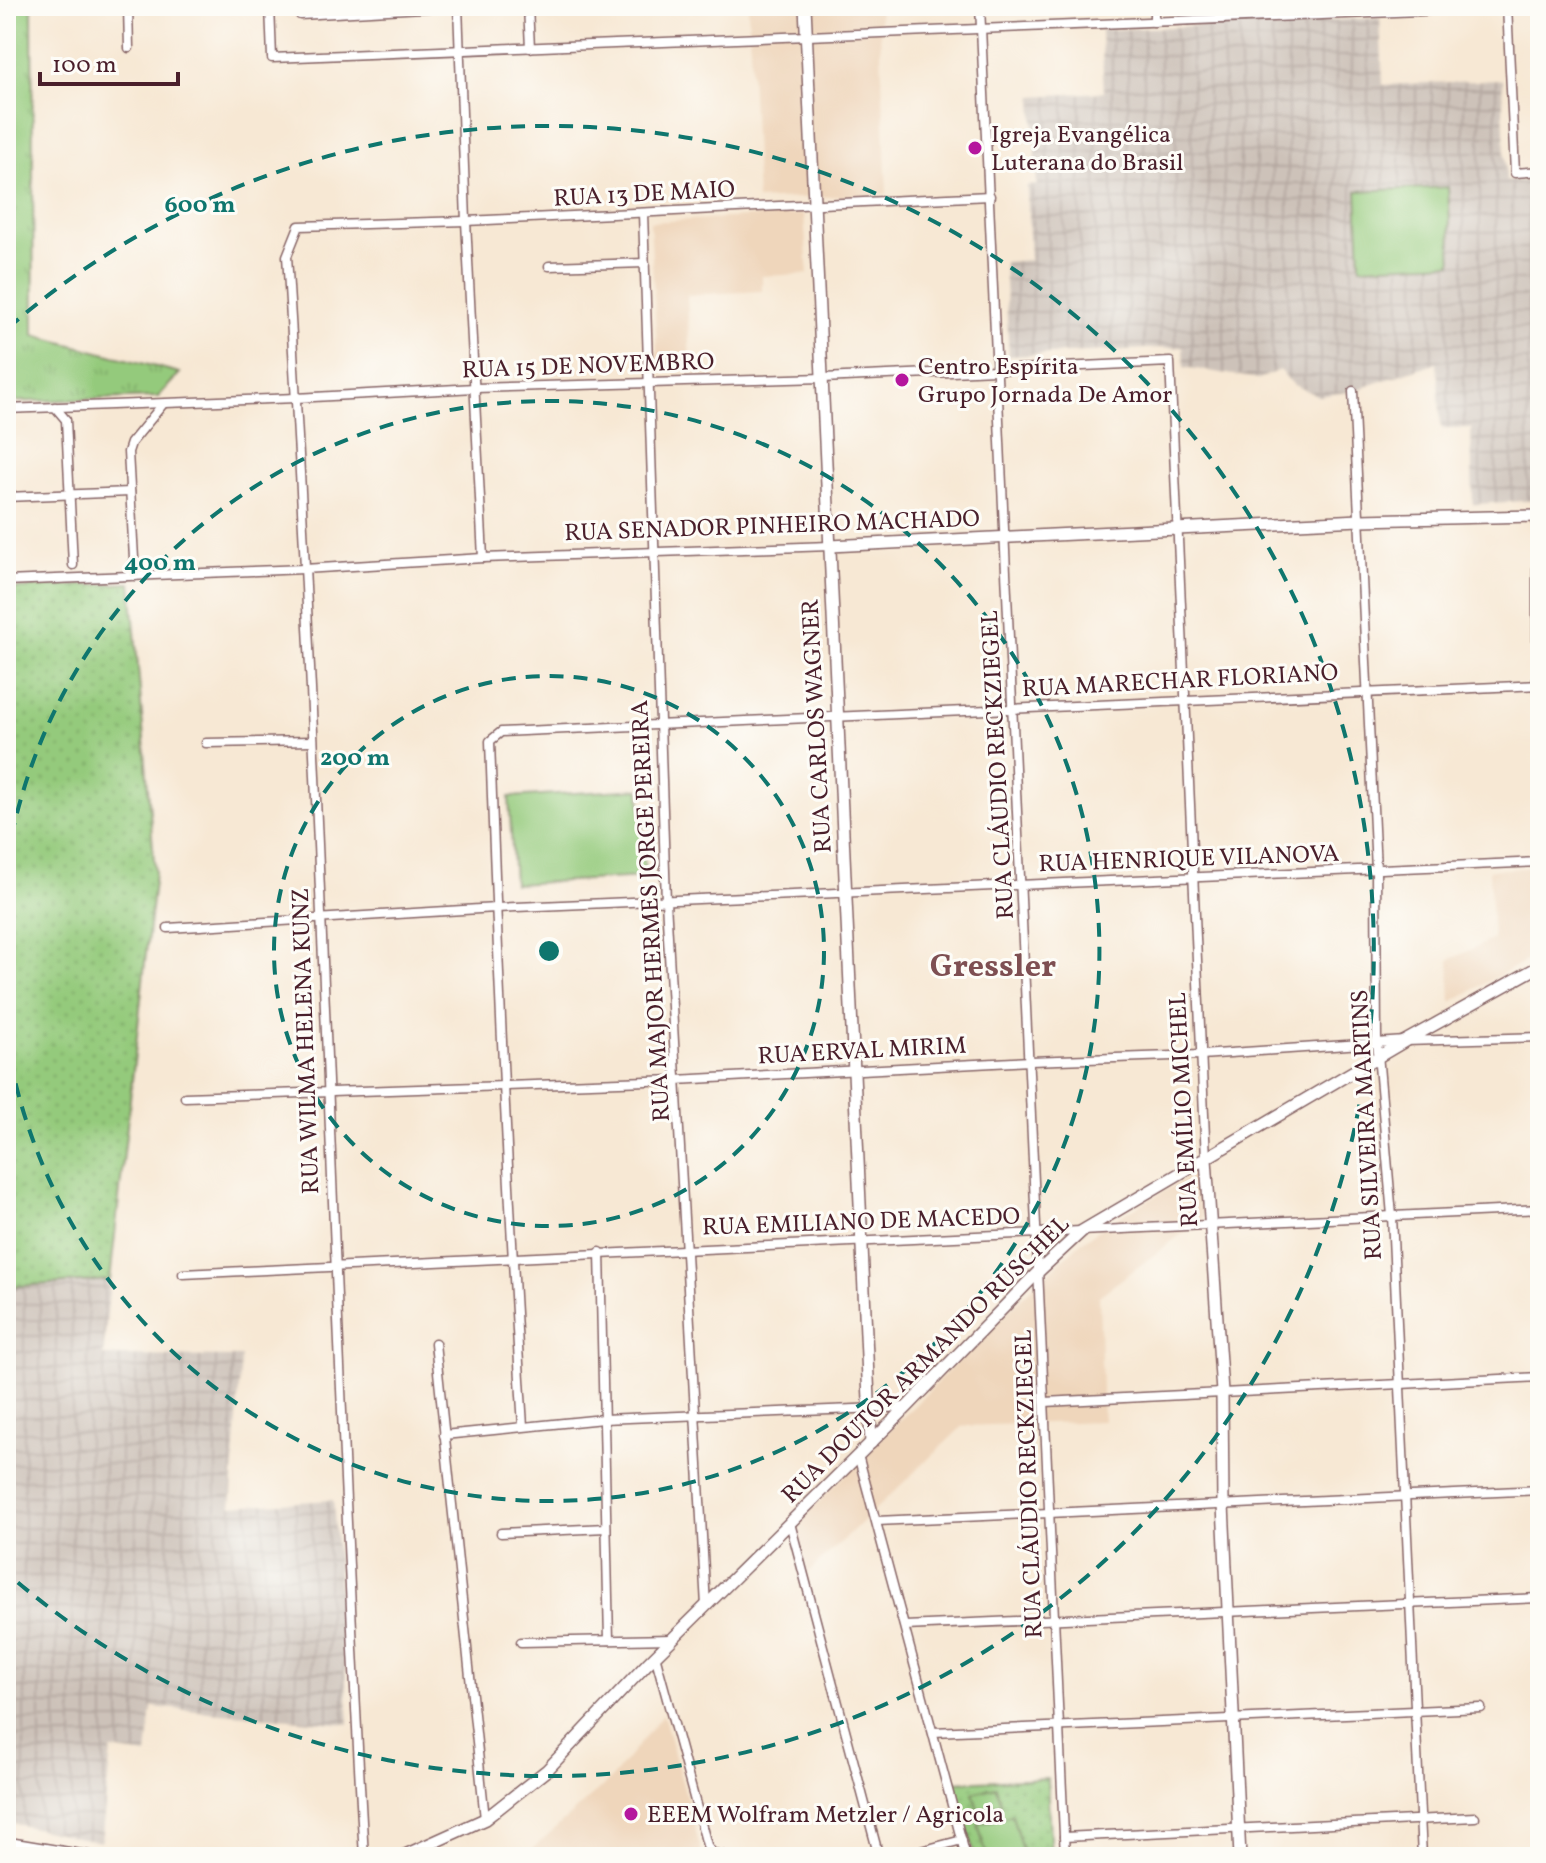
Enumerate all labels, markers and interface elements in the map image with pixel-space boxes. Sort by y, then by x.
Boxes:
scale bar [40,36,178,86]
text: 100 m [52,49,117,83]
place label: Igreja Evangélica Luterana do Brasil [991,119,1183,181]
marker: Igreja Evangélica Luterana do Brasil [966,139,984,157]
street label: RUA 13 DE MAIO [552,173,736,217]
text: 600 m [165,189,235,223]
street label: RUA 15 DE NOVEMBRO [461,346,715,388]
place label: Centro Espírita Grupo Jornada De Amor [918,351,1172,413]
marker: Centro Espírita Grupo Jornada De Amor [893,371,911,389]
street label: RUA SENADOR PINHEIRO MACHADO [564,503,981,551]
text: 400 m [124,547,196,581]
street label: RUA CARLOS WAGNER [794,598,842,854]
street label: RUA CLÁUDIO RECKZIEGEL [974,610,1024,920]
street label: RUA MARECHAR FLORIANO [1021,657,1339,707]
street label: RUA MAJOR HERMES JORGE PEREIRA [624,699,680,1123]
text: 200 m [320,742,390,776]
street label: RUA HENRIQUE VILANOVA [1038,838,1340,882]
street label: RUA WILMA HELENA KUNZ [285,887,329,1195]
centre of rings [535,937,563,965]
district label: Gressler [930,946,1056,990]
street label: RUA SILVEIRA MARTINS [1344,989,1392,1261]
street label: RUA EMÍLIO MICHEL [1162,991,1208,1228]
street label: RUA ERVAL MIRIM [757,1030,967,1074]
street label: RUA EMILIANO DE MACEDO [701,1200,1021,1246]
street label: RUA DOUTOR ARMANDO RUSCHEL [775,1209,1078,1512]
street label: RUA CLÁUDIO RECKZIEGEL [1008,1329,1052,1639]
place label: EEEM Wolfram Metzler / Agricola [647,1799,1004,1833]
marker: EEEM Wolfram Metzler / Agricola [622,1805,640,1823]

